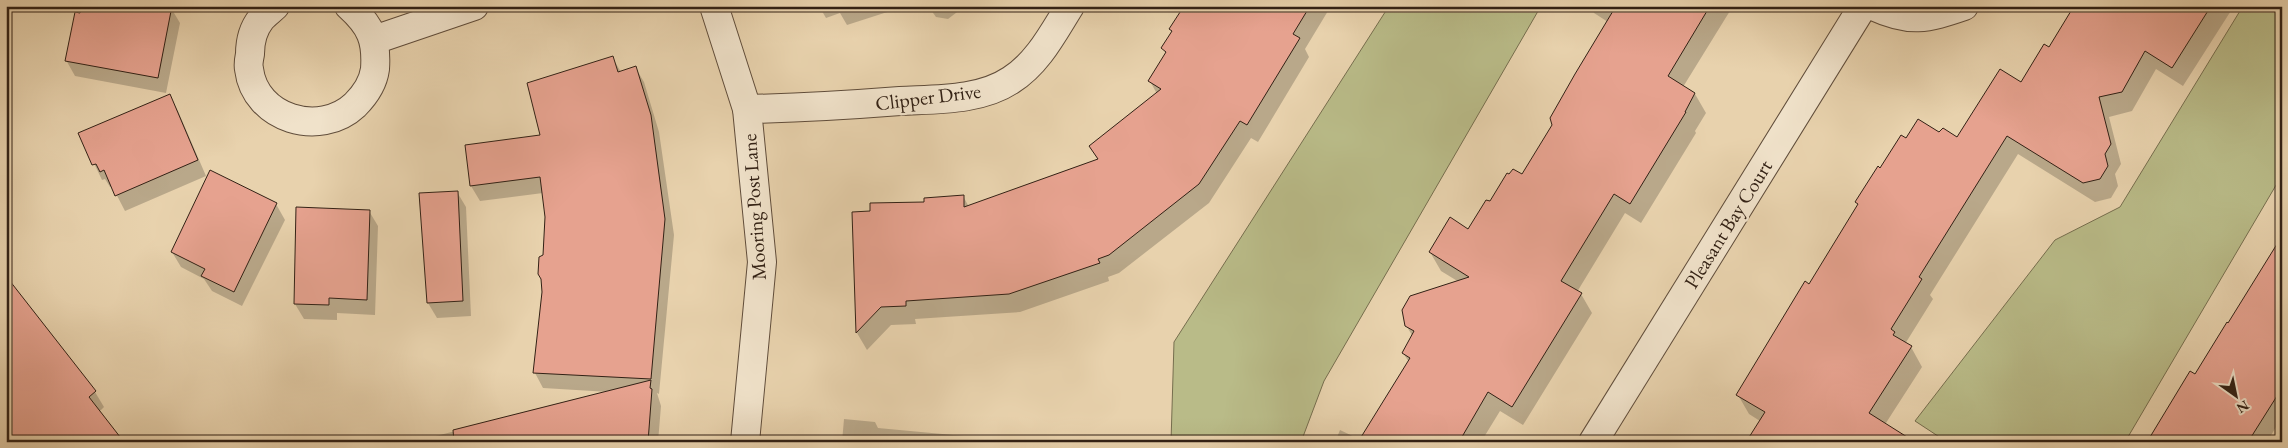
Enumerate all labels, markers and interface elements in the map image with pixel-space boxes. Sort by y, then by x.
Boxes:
street label: Clipper Drive [874,78,982,116]
street label: Mooring Post Lane [736,133,772,281]
street label: Pleasant Bay Court [1678,154,1778,293]
north arrow [2210,370,2260,420]
text: N [2233,396,2253,418]

